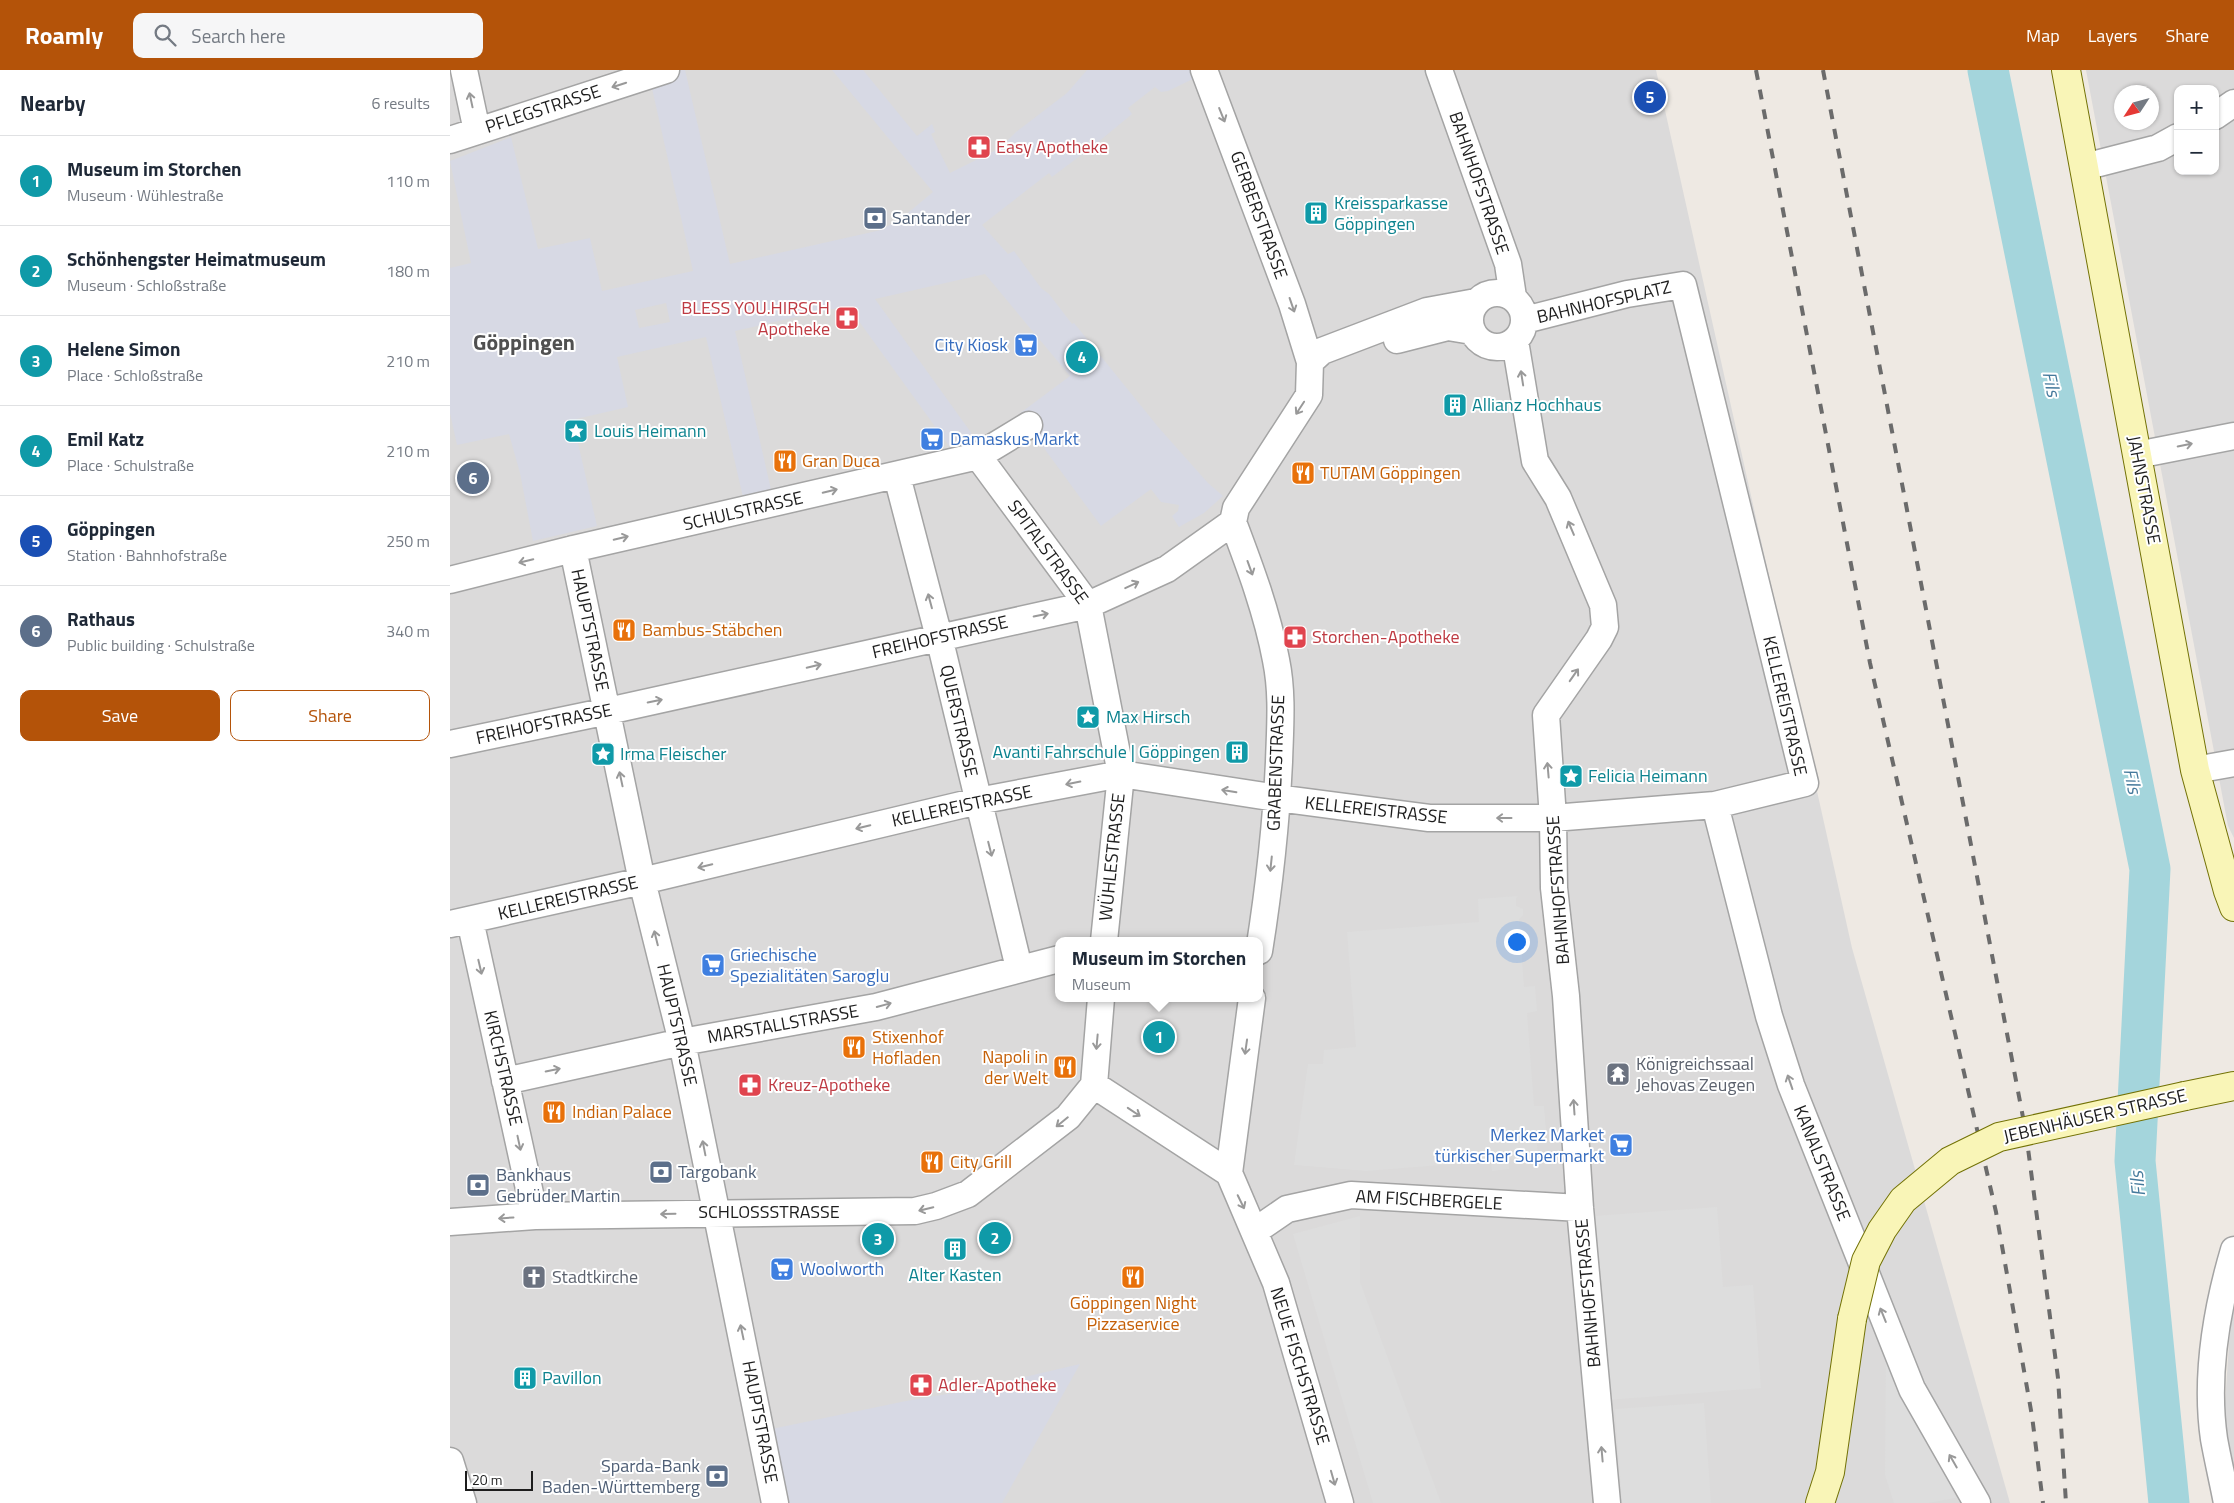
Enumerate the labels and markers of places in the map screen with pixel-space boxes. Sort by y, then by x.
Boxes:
pin: 5 [1634,78,1666,116]
place label: Easy Apotheke [996,133,1108,160]
pharmacy icon: Easy Apotheke [966,134,992,160]
place label: Kreissparkasse Göppingen [1334,189,1448,237]
building icon: Kreissparkasse Göppingen [1303,200,1329,226]
place label: Santander [892,204,970,231]
bank icon: Santander [862,205,888,231]
place label: BLESS YOU.HIRSCH Apotheke [681,294,830,342]
pharmacy icon: BLESS YOU.HIRSCH Apotheke [834,305,860,331]
place label: City Kiosk [935,331,1008,358]
supermarket icon: City Kiosk [1013,332,1039,358]
pin: 4 [1066,338,1098,376]
place label: Allianz Hochhaus [1472,391,1602,418]
building icon: Allianz Hochhaus [1442,392,1468,418]
place label: Louis Heimann [594,417,706,444]
place icon: Louis Heimann [563,418,589,444]
place label: Damaskus Markt [950,425,1080,452]
supermarket icon: Damaskus Markt [919,426,945,452]
place label: Gran Duca [802,447,880,474]
restaurant icon: Gran Duca [772,448,798,474]
pin: 6 [457,459,489,497]
place label: TUTAM Göppingen [1320,459,1461,486]
restaurant icon: TUTAM Göppingen [1290,460,1316,486]
place label: Bambus-Stäbchen [642,616,782,643]
restaurant icon: Bambus-Stäbchen [611,617,637,643]
place label: Storchen-Apotheke [1312,623,1460,650]
pharmacy icon: Storchen-Apotheke [1282,624,1308,650]
place label: Max Hirsch [1106,703,1190,730]
place icon: Max Hirsch [1075,704,1101,730]
place label: Avanti Fahrschule | Göppingen [993,738,1220,765]
building icon: Avanti Fahrschule | Göppingen [1224,739,1250,765]
place label: Irma Fleischer [620,740,727,767]
place icon: Irma Fleischer [590,741,616,767]
place label: Felicia Heimann [1588,762,1708,789]
place icon: Felicia Heimann [1558,763,1584,789]
place label: Griechische Spezialitäten Saroglu [730,941,889,989]
supermarket icon: Griechische Spezialitäten Saroglu [700,952,726,978]
pin: 1 [1143,1018,1175,1056]
place label: Stixenhof Hofladen [872,1023,944,1071]
restaurant icon: Stixenhof Hofladen [841,1034,867,1060]
place label: Napoli in der Welt [982,1043,1049,1091]
place label: Königreichssaal Jehovas Zeugen [1636,1050,1755,1098]
restaurant icon: Napoli in der Welt [1052,1054,1078,1080]
temple icon: Königreichssaal Jehovas Zeugen [1605,1061,1631,1087]
place label: Kreuz-Apotheke [768,1071,890,1098]
pharmacy icon: Kreuz-Apotheke [737,1072,763,1098]
place label: Indian Palace [572,1098,672,1125]
restaurant icon: Indian Palace [541,1099,567,1125]
place label: Merkez Market türkischer Supermarkt [1435,1121,1605,1169]
supermarket icon: Merkez Market türkischer Supermarkt [1608,1132,1634,1158]
place label: City Grill [950,1148,1012,1175]
restaurant icon: City Grill [919,1149,945,1175]
place label: Targobank [678,1158,757,1185]
bank icon: Targobank [648,1159,674,1185]
place label: Bankhaus Gebrüder Martin [496,1161,621,1209]
bank icon: Bankhaus Gebrüder Martin [465,1172,491,1198]
pin: 2 [979,1219,1011,1257]
pin: 3 [862,1220,894,1258]
building icon: Alter Kasten [942,1236,968,1262]
place label: Woolworth [800,1255,884,1282]
supermarket icon: Woolworth [769,1256,795,1282]
place label: Alter Kasten [908,1261,1002,1288]
place label: Stadtkirche [552,1263,638,1290]
church icon: Stadtkirche [521,1264,547,1290]
restaurant icon: Göppingen Night Pizzaservice [1120,1264,1146,1290]
place label: Göppingen Night Pizzaservice [1070,1289,1197,1337]
place label: Pavillon [542,1364,602,1391]
building icon: Pavillon [512,1365,538,1391]
place label: Adler-Apotheke [938,1371,1057,1398]
pharmacy icon: Adler-Apotheke [908,1372,934,1398]
place label: Sparda-Bank Baden-Württemberg [542,1452,700,1500]
bank icon: Sparda-Bank Baden-Württemberg [704,1463,730,1489]

